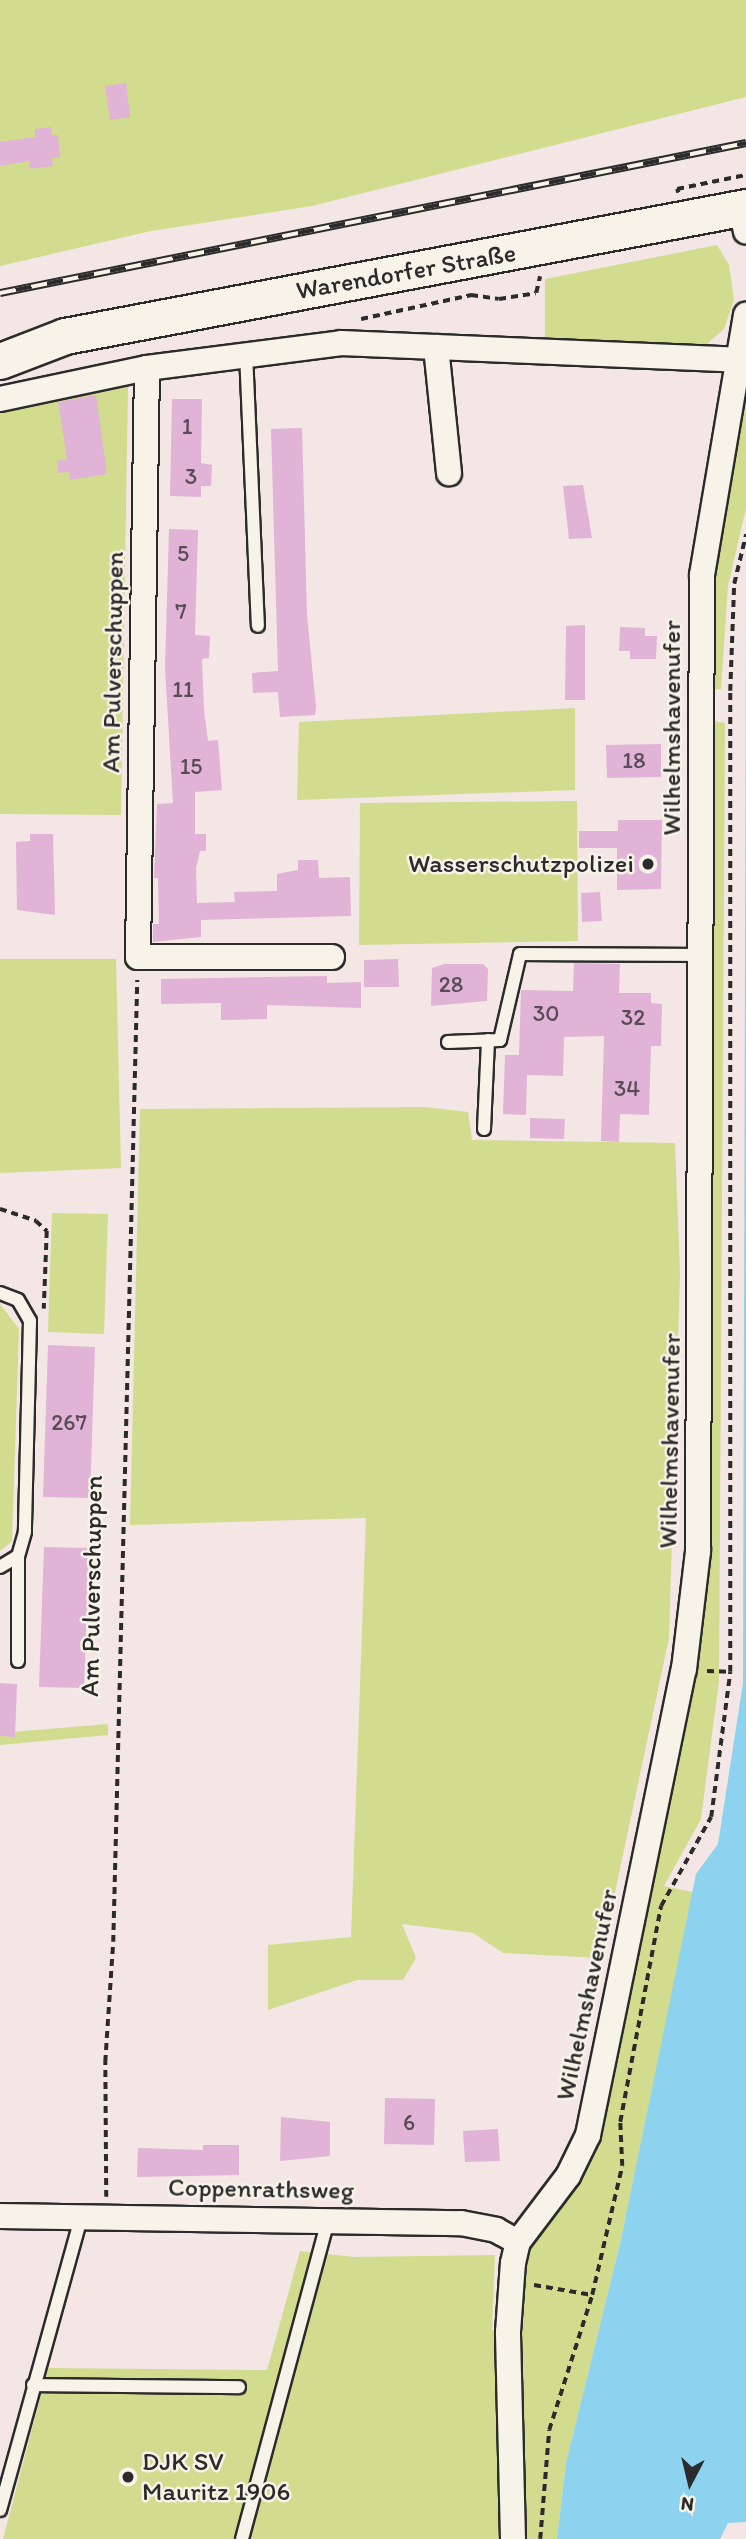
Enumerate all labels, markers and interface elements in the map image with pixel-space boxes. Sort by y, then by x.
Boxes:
street label: Warendorfer Straße [293,237,519,307]
house number: 1 [182,412,192,440]
house number: 3 [185,462,197,490]
house number: 5 [177,539,189,567]
street label: Am Pulverschuppen [95,551,131,773]
house number: 7 [175,597,187,625]
street label: Wilhelmshavenufer [656,620,688,836]
house number: 11 [172,675,194,703]
house number: 18 [622,746,646,774]
house number: 15 [180,752,202,780]
place label: Wasserschutzpolizei [408,848,634,880]
marker: Wasserschutzpolizei [640,856,656,872]
house number: 28 [439,970,463,998]
house number: 30 [533,999,559,1027]
house number: 32 [621,1003,645,1031]
house number: 34 [614,1074,640,1102]
street label: Wilhelmshavenufer [653,1333,687,1549]
house number: 267 [51,1408,87,1436]
street label: Am Pulverschuppen [74,1475,110,1697]
street label: Wilhelmshavenufer [549,1887,625,2103]
house number: 6 [403,2108,415,2136]
street label: Coppenrathsweg [168,2172,354,2206]
place label: DJK SV Mauritz 1906 [142,2446,290,2508]
north arrow [655,2448,725,2518]
marker: DJK SV Mauritz 1906 [120,2469,136,2485]
text: N [680,2492,695,2517]

